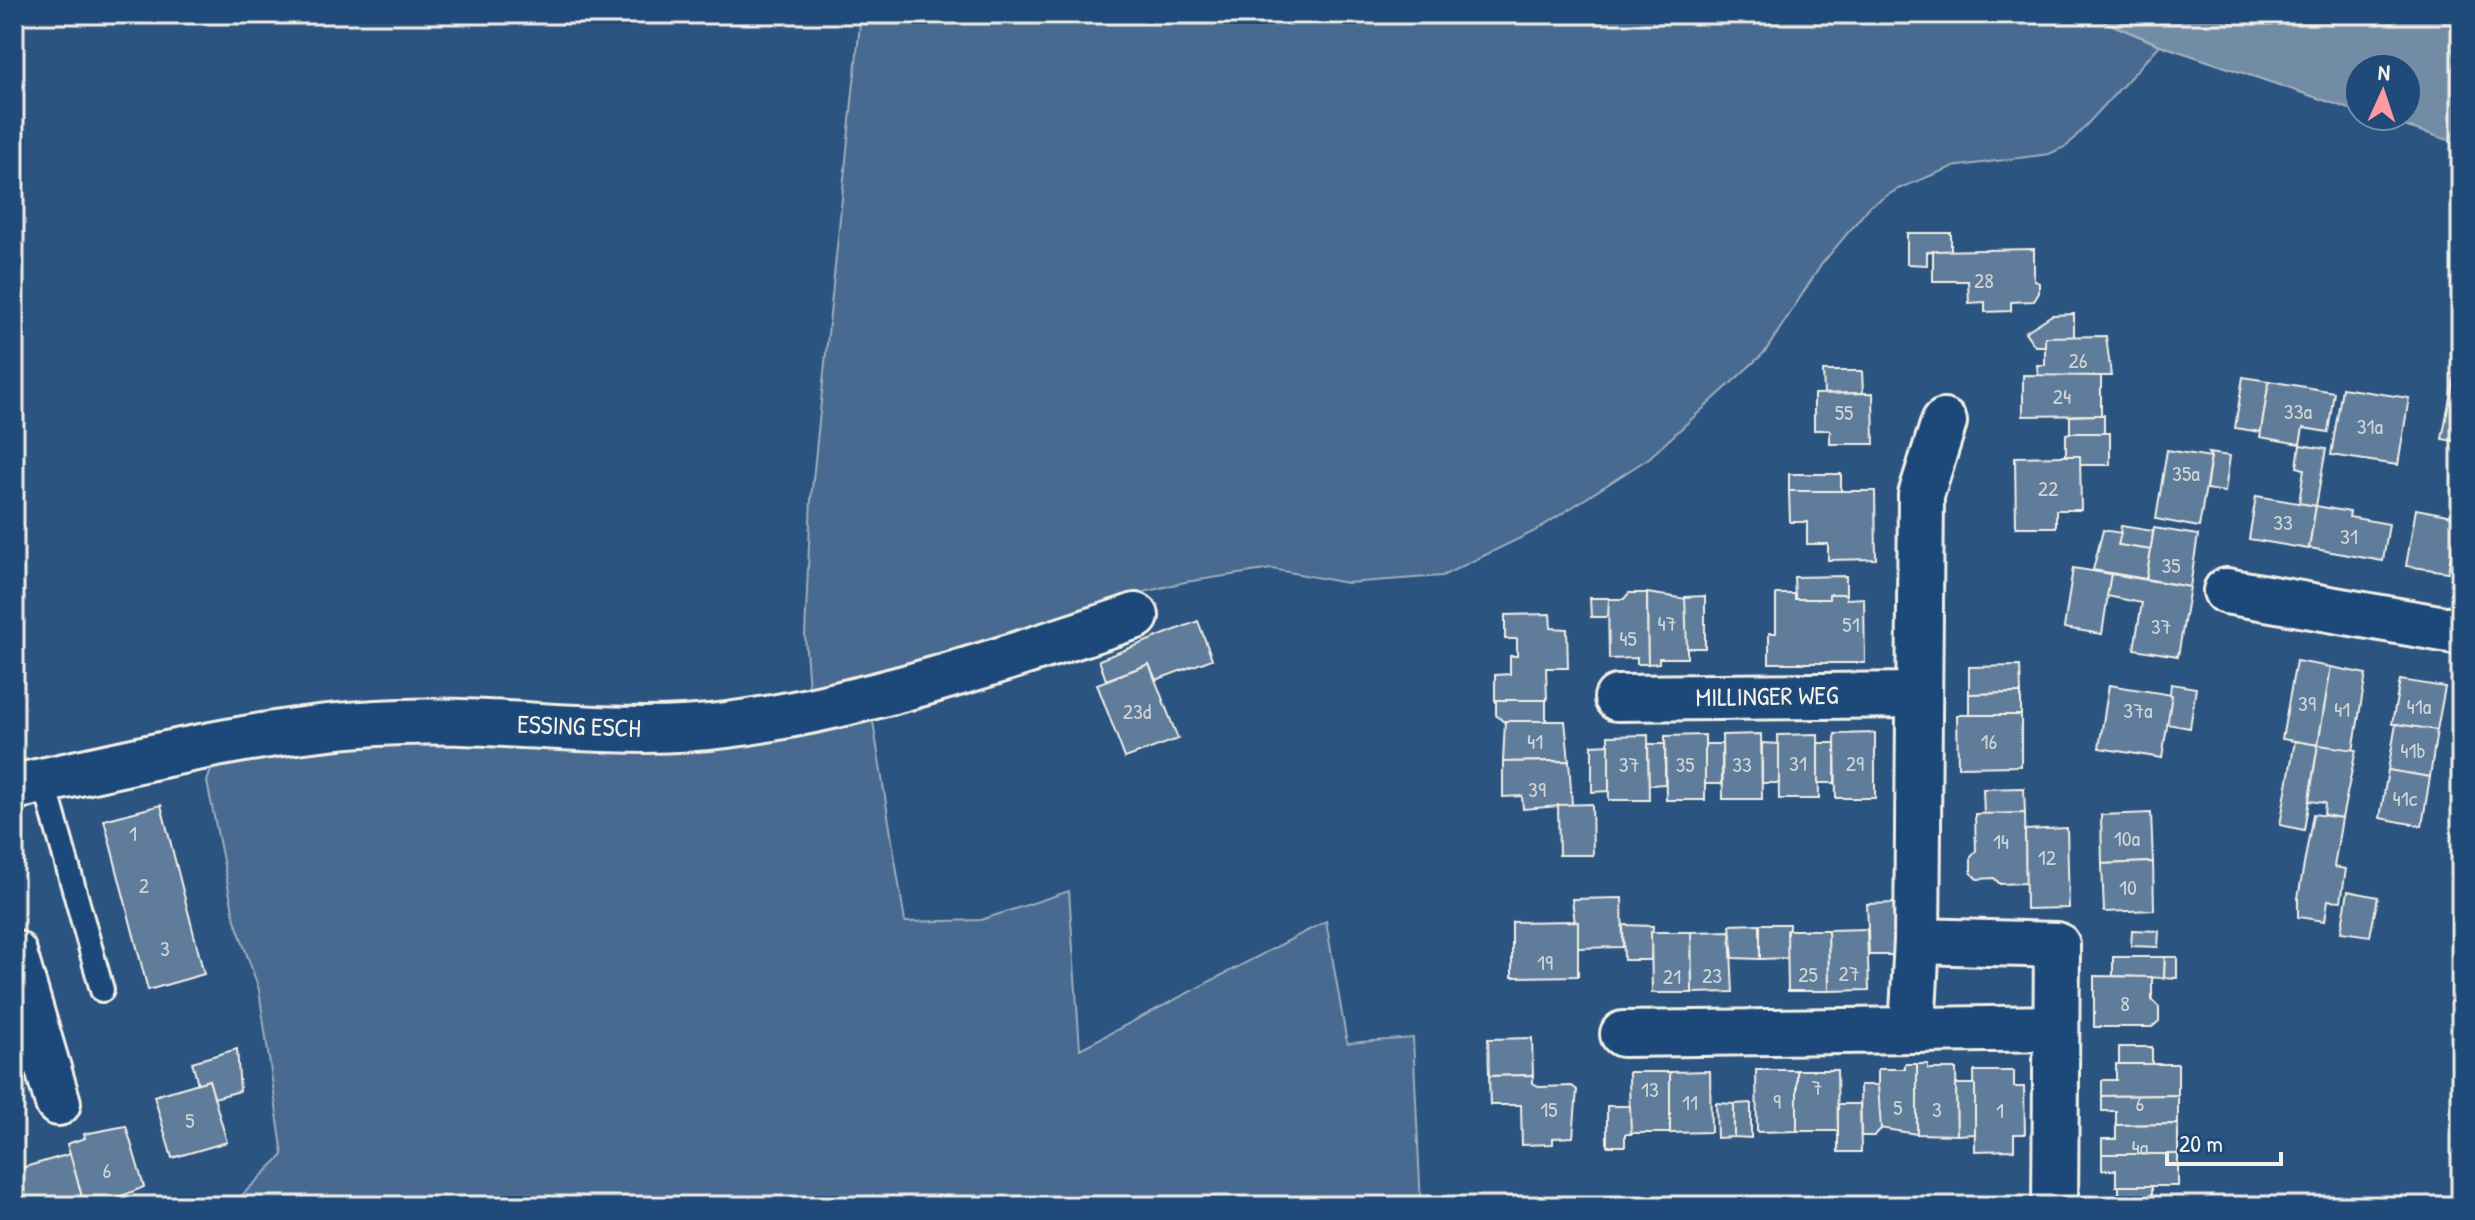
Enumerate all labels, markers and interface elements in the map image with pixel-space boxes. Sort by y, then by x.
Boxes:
north arrow [2343,52,2423,132]
text: N [2377,57,2391,87]
house number: 28 [1974,265,1994,295]
house number: 26 [2068,345,2088,375]
house number: 24 [2053,381,2071,411]
house number: 33a [2284,396,2313,426]
house number: 55 [1835,397,1853,427]
house number: 31a [2357,411,2384,441]
house number: 35a [2172,458,2200,488]
house number: 22 [2038,473,2059,503]
house number: 33 [2273,507,2293,537]
house number: 31 [2340,521,2358,551]
house number: 35 [2161,550,2181,580]
house number: 47 [1657,608,1677,638]
house number: 51 [1842,609,1860,639]
house number: 37 [2151,611,2171,641]
house number: 45 [1619,623,1637,653]
street label: MILLINGER WEG [1695,677,1839,714]
house number: 39 [2298,688,2316,718]
house number: 41a [2407,691,2432,721]
house number: 41 [2334,694,2350,724]
house number: 37a [2123,695,2153,725]
house number: 23d [1123,696,1152,726]
street label: ESSING ESCH [517,706,641,745]
house number: 41 [1527,726,1543,756]
house number: 16 [1981,726,1998,756]
house number: 41b [2400,735,2426,765]
house number: 31 [1789,748,1807,778]
house number: 29 [1846,748,1864,778]
house number: 37 [1619,749,1639,779]
house number: 35 [1675,749,1695,779]
house number: 33 [1732,749,1752,779]
house number: 39 [1528,774,1546,804]
house number: 41c [2393,783,2418,813]
house number: 1 [129,818,137,848]
house number: 10a [2114,823,2141,853]
house number: 14 [1993,826,2009,856]
house number: 12 [2038,842,2057,872]
house number: 2 [139,870,150,900]
house number: 10 [2119,872,2137,902]
house number: 3 [160,933,170,963]
house number: 19 [1537,947,1553,977]
house number: 27 [1838,958,1860,988]
house number: 25 [1798,959,1818,989]
house number: 23 [1702,960,1722,990]
house number: 21 [1663,961,1681,991]
house number: 8 [2120,988,2130,1018]
house number: 7 [1812,1072,1822,1102]
house number: 13 [1641,1074,1659,1104]
house number: 9 [1773,1086,1781,1116]
house number: 11 [1682,1087,1698,1117]
house number: 6 [2136,1088,2145,1118]
house number: 5 [1893,1092,1903,1122]
house number: 15 [1540,1094,1558,1124]
house number: 3 [1932,1094,1942,1124]
house number: 1 [1996,1095,2004,1125]
house number: 5 [185,1105,195,1135]
scale bar [2167,1116,2281,1166]
text: 20 m [2179,1127,2223,1159]
house number: 4a [2132,1132,2149,1162]
house number: 6 [103,1155,112,1185]

